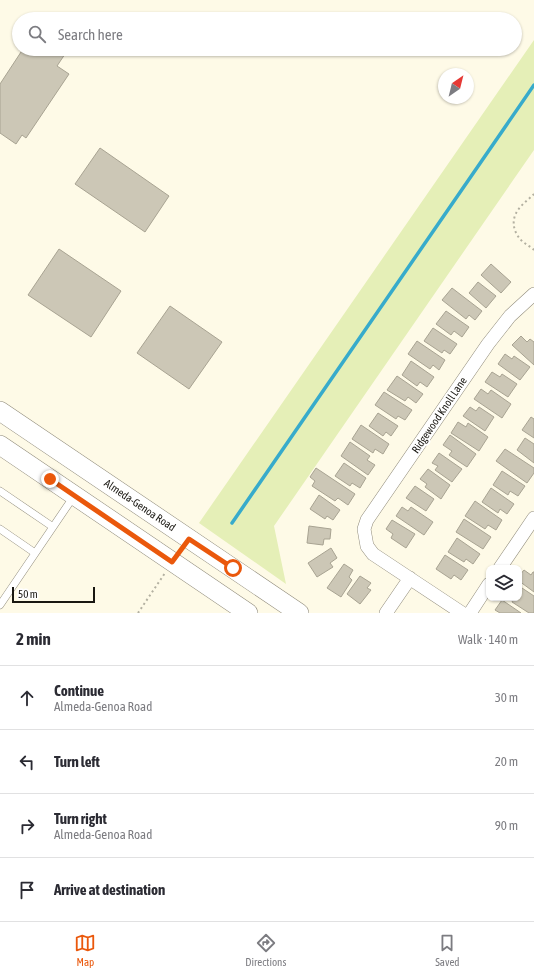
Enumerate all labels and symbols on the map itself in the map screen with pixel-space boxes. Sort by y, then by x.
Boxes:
north arrow [438,68,474,104]
street label: Ridgewood Knoll Lane [409,375,469,455]
route end [41,470,59,488]
street label: Almeda-Genoa Road [102,477,178,533]
route start [224,559,242,577]
scale bar [12,585,95,604]

